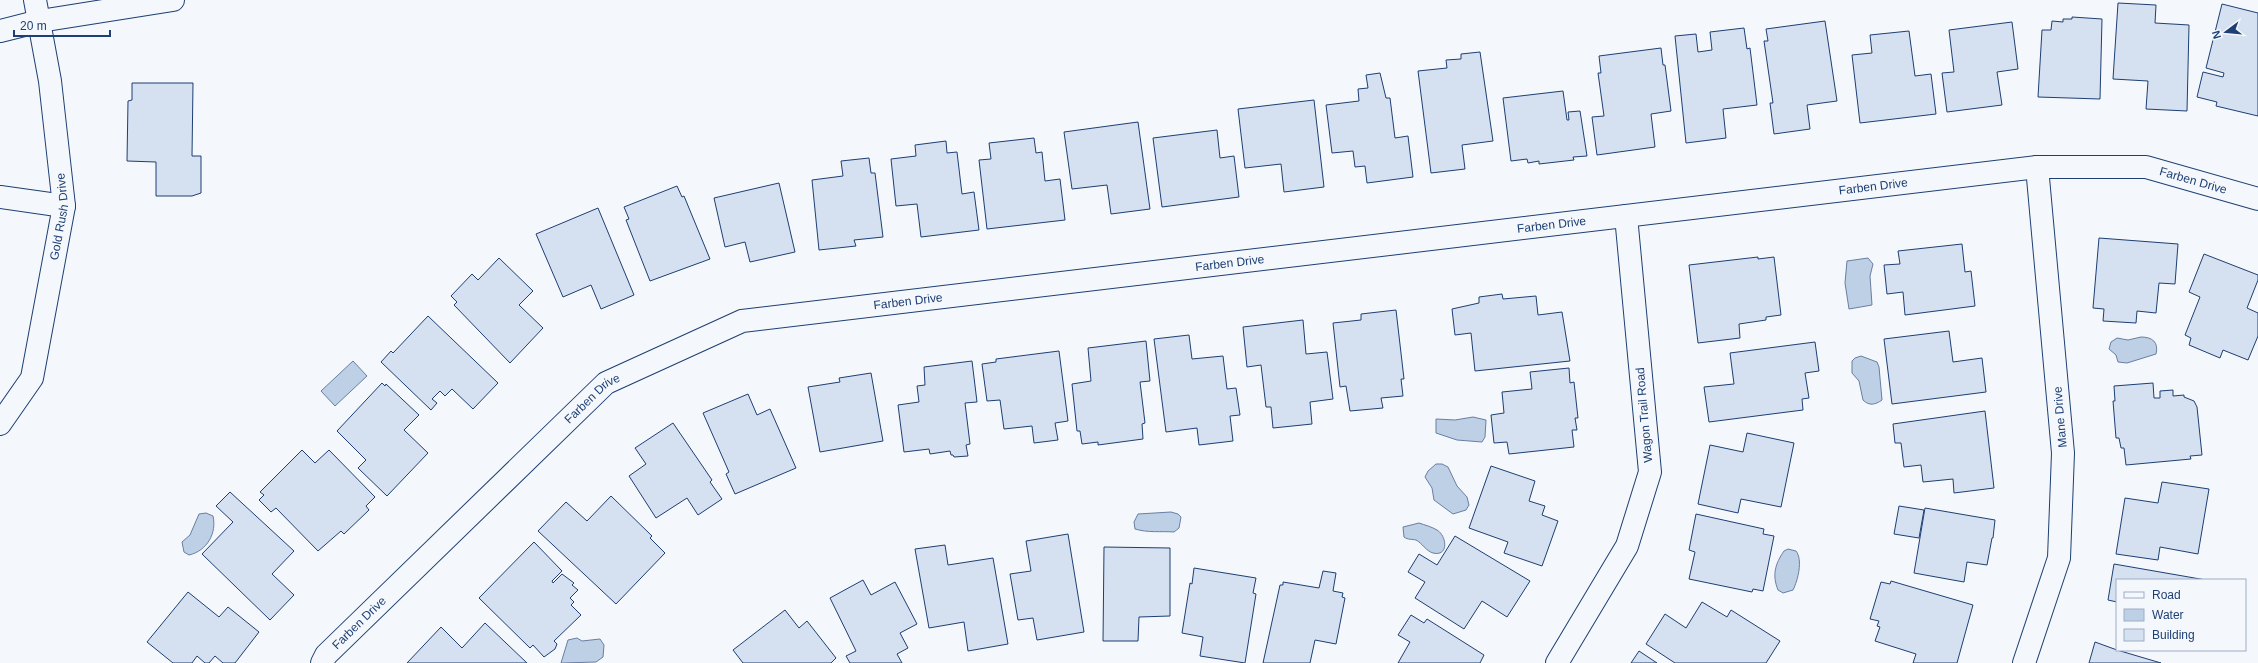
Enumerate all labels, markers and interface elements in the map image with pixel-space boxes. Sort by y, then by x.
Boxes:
scale bar [14,12,110,38]
north arrow [2206,12,2246,52]
text: 20 m [20,19,47,33]
text: N [2210,29,2223,40]
street label: Farben Drive [2158,164,2229,197]
street label: Gold Rush Drive [47,172,71,261]
street label: Farben Drive [1838,175,1909,198]
street label: Farben Drive [1516,214,1587,236]
street label: Farben Drive [1194,252,1265,274]
street label: Farben Drive [873,290,944,312]
street label: Wagon Trail Road [1633,367,1655,463]
street label: Farben Drive [562,371,622,426]
street label: Mane Drive [2050,386,2070,448]
legend [2116,579,2246,651]
text: Road [2152,588,2181,602]
street label: Farben Drive [329,593,389,652]
text: Water [2152,608,2184,622]
text: Building [2152,628,2195,642]

